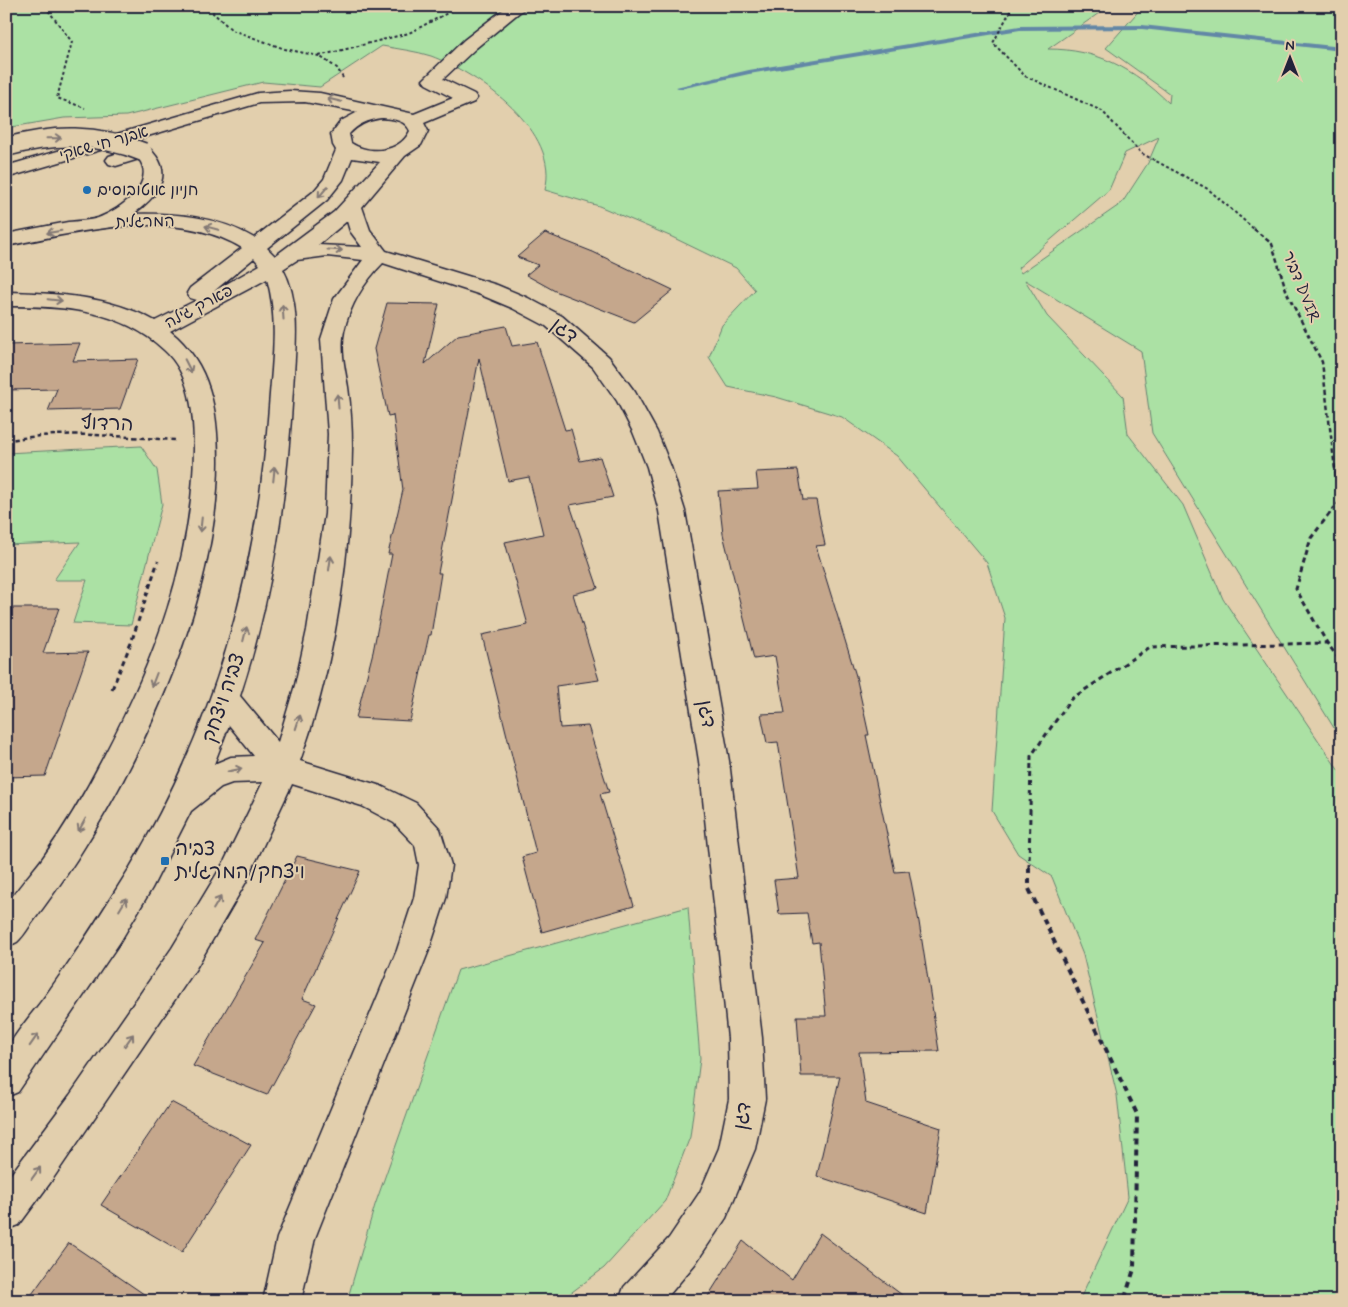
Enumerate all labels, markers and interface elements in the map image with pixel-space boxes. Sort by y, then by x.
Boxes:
north arrow [1266,32,1316,82]
text: N [1285,37,1295,55]
one-way arrow [326,95,342,104]
street label: אבנר חי שאקי [57,121,151,167]
one-way arrow [46,133,62,143]
place label: חניון אוטובוסים [97,180,198,201]
marker: חניון אוטובוסים [81,184,93,196]
one-way arrow [318,185,329,198]
street label: המרגלית [114,211,175,233]
one-way arrow [205,223,221,232]
one-way arrow [46,227,62,237]
one-way arrow [327,246,343,255]
street label: דביר DVIR [1277,248,1325,326]
street label: פארק גילה [161,280,237,334]
one-way arrow [47,295,63,305]
one-way arrow [278,305,288,321]
street label: דגן [545,312,583,350]
one-way arrow [183,358,193,373]
one-way arrow [333,393,342,409]
street label: הרדוף [80,410,134,438]
one-way arrow [270,467,279,483]
one-way arrow [196,516,206,532]
one-way arrow [326,555,336,571]
one-way arrow [241,627,250,643]
street label: צביה ויצחק [196,650,252,746]
one-way arrow [149,672,158,687]
street label: דגן [690,698,722,730]
one-way arrow [293,714,303,730]
one-way arrow [226,765,242,774]
one-way arrow [77,818,87,832]
place label: צביה ויצחק/המרגלית [174,836,305,886]
marker: צביה ויצחק/המרגלית [159,855,171,867]
one-way arrow [119,897,129,911]
one-way arrow [212,897,222,911]
one-way arrow [29,1033,39,1047]
one-way arrow [124,1033,134,1047]
street label: דגן [727,1100,759,1132]
one-way arrow [30,1167,41,1180]

